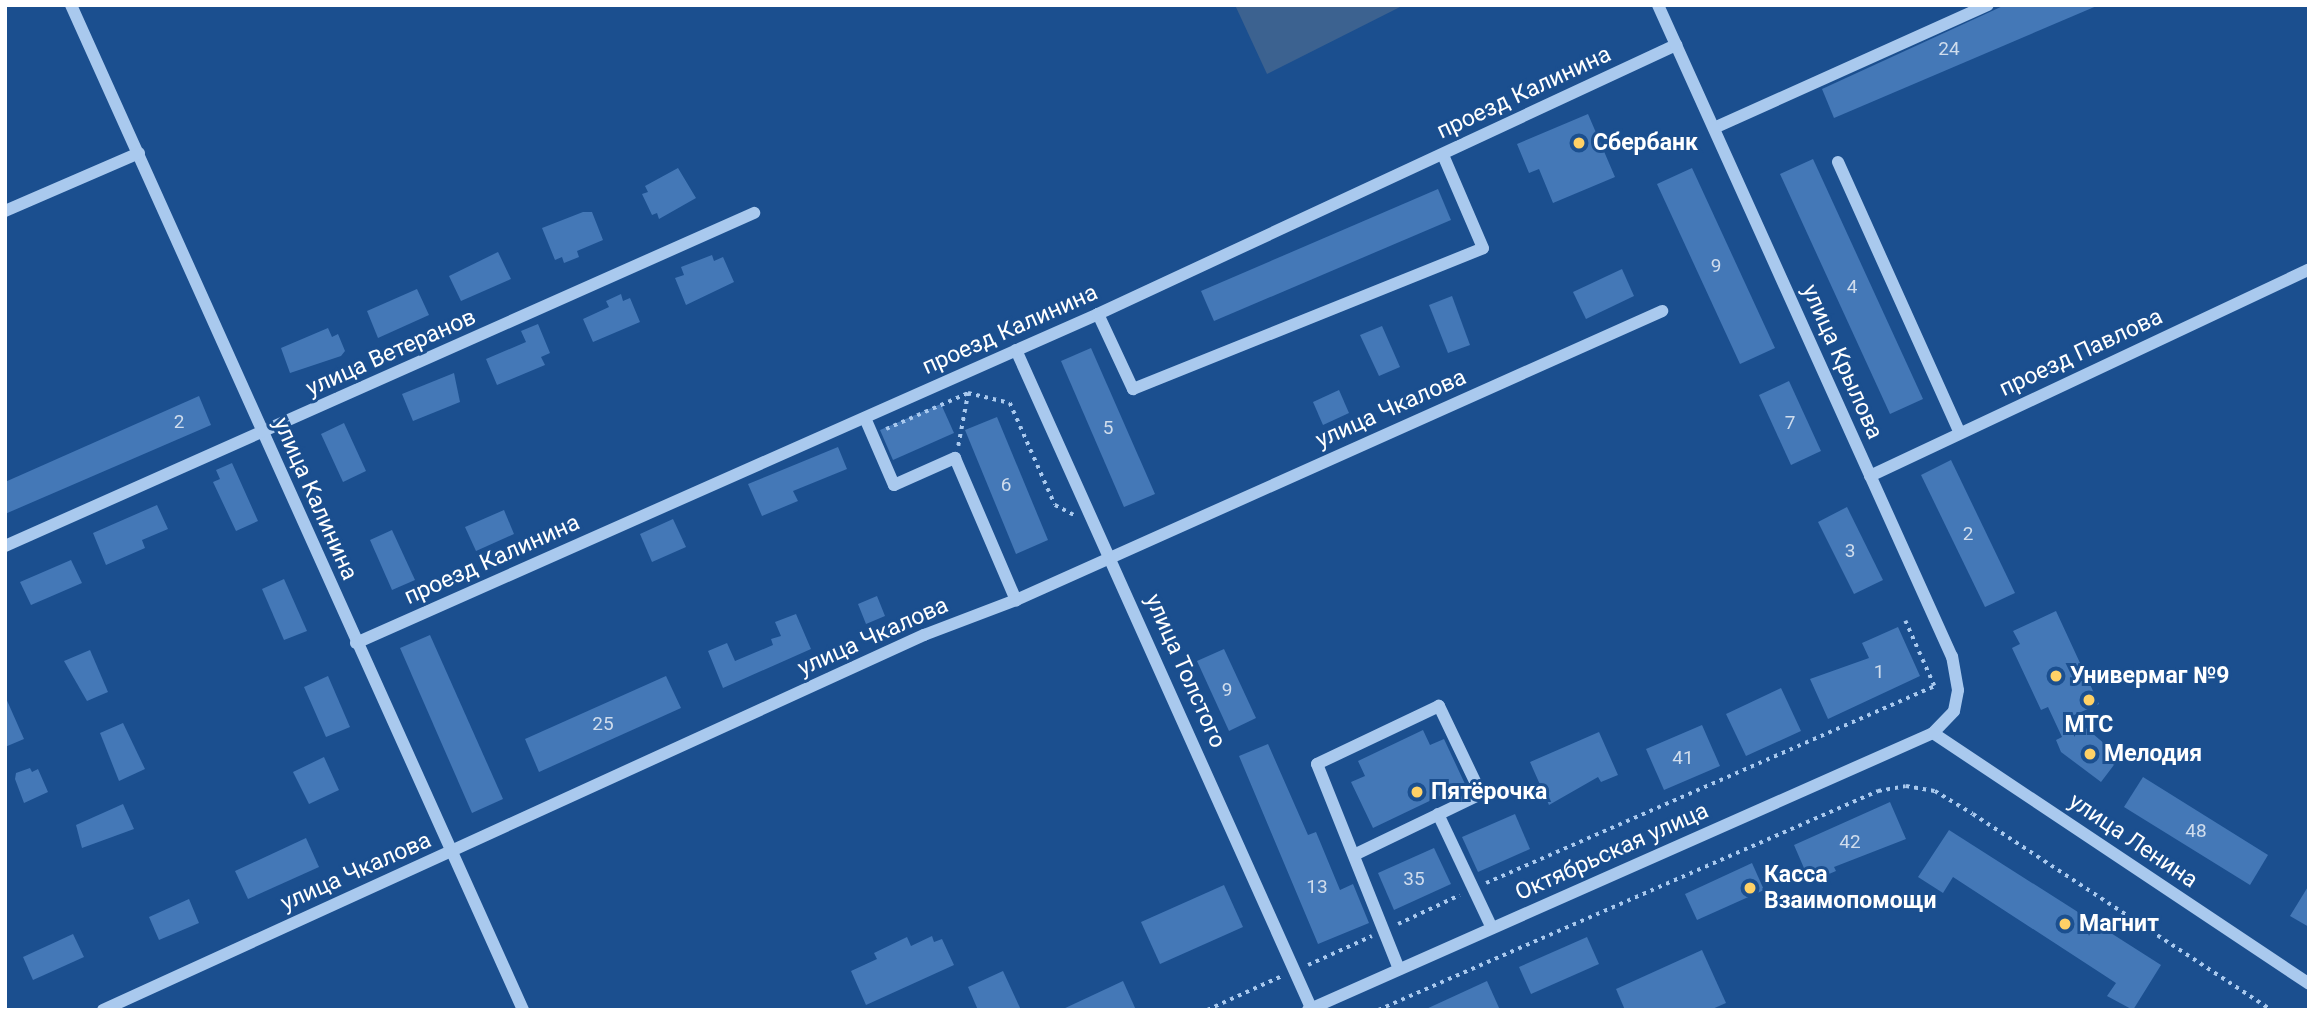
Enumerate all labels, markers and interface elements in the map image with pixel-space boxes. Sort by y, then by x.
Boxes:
house number: 24 [1938,38,1960,60]
street label: проезд Калинина [1433,41,1615,145]
place label: Сбербанк [1593,129,1698,157]
marker: Сбербанк [1571,135,1587,151]
house number: 9 [1711,255,1721,277]
house number: 4 [1847,276,1857,298]
street label: проезд Калинина [918,279,1102,381]
street label: улица Крылова [1796,280,1888,444]
street label: улица Ветеранов [302,303,480,403]
street label: проезд Павлова [1995,303,2167,403]
street label: улица Чкалова [1312,364,1470,454]
house number: 2 [174,411,184,433]
house number: 7 [1785,412,1795,434]
street label: улица Калинина [267,413,363,585]
house number: 5 [1103,417,1113,439]
house number: 6 [1001,474,1011,496]
street label: проезд Калинина [400,509,584,611]
house number: 2 [1963,523,1973,545]
house number: 3 [1845,540,1855,562]
street label: улица Толстого [1139,590,1231,752]
street label: улица Чкалова [794,592,952,682]
house number: 1 [1874,661,1884,683]
place label: Универмаг №9 [2070,662,2230,690]
marker: Универмаг №9 [2048,668,2064,684]
house number: 9 [1222,679,1232,701]
marker: МТС [2081,692,2097,708]
place label: МТС [2065,711,2113,739]
house number: 25 [592,713,614,735]
place label: Мелодия [2104,740,2202,768]
marker: Мелодия [2082,746,2098,762]
house number: 41 [1672,747,1694,769]
place label: Пятёрочка [1431,778,1547,806]
marker: Пятёрочка [1409,784,1425,800]
street label: улица Ленина [2063,788,2203,894]
street label: Октябрьская улица [1511,797,1713,907]
house number: 48 [2185,820,2207,842]
street label: улица Чкалова [277,827,435,917]
house number: 42 [1839,831,1861,853]
place label: Касса Взаимопомощи [1764,861,1937,915]
house number: 35 [1403,868,1425,890]
house number: 13 [1306,876,1328,898]
marker: Касса Взаимопомощи [1742,880,1758,896]
place label: Магнит [2079,910,2159,938]
marker: Магнит [2057,916,2073,932]

